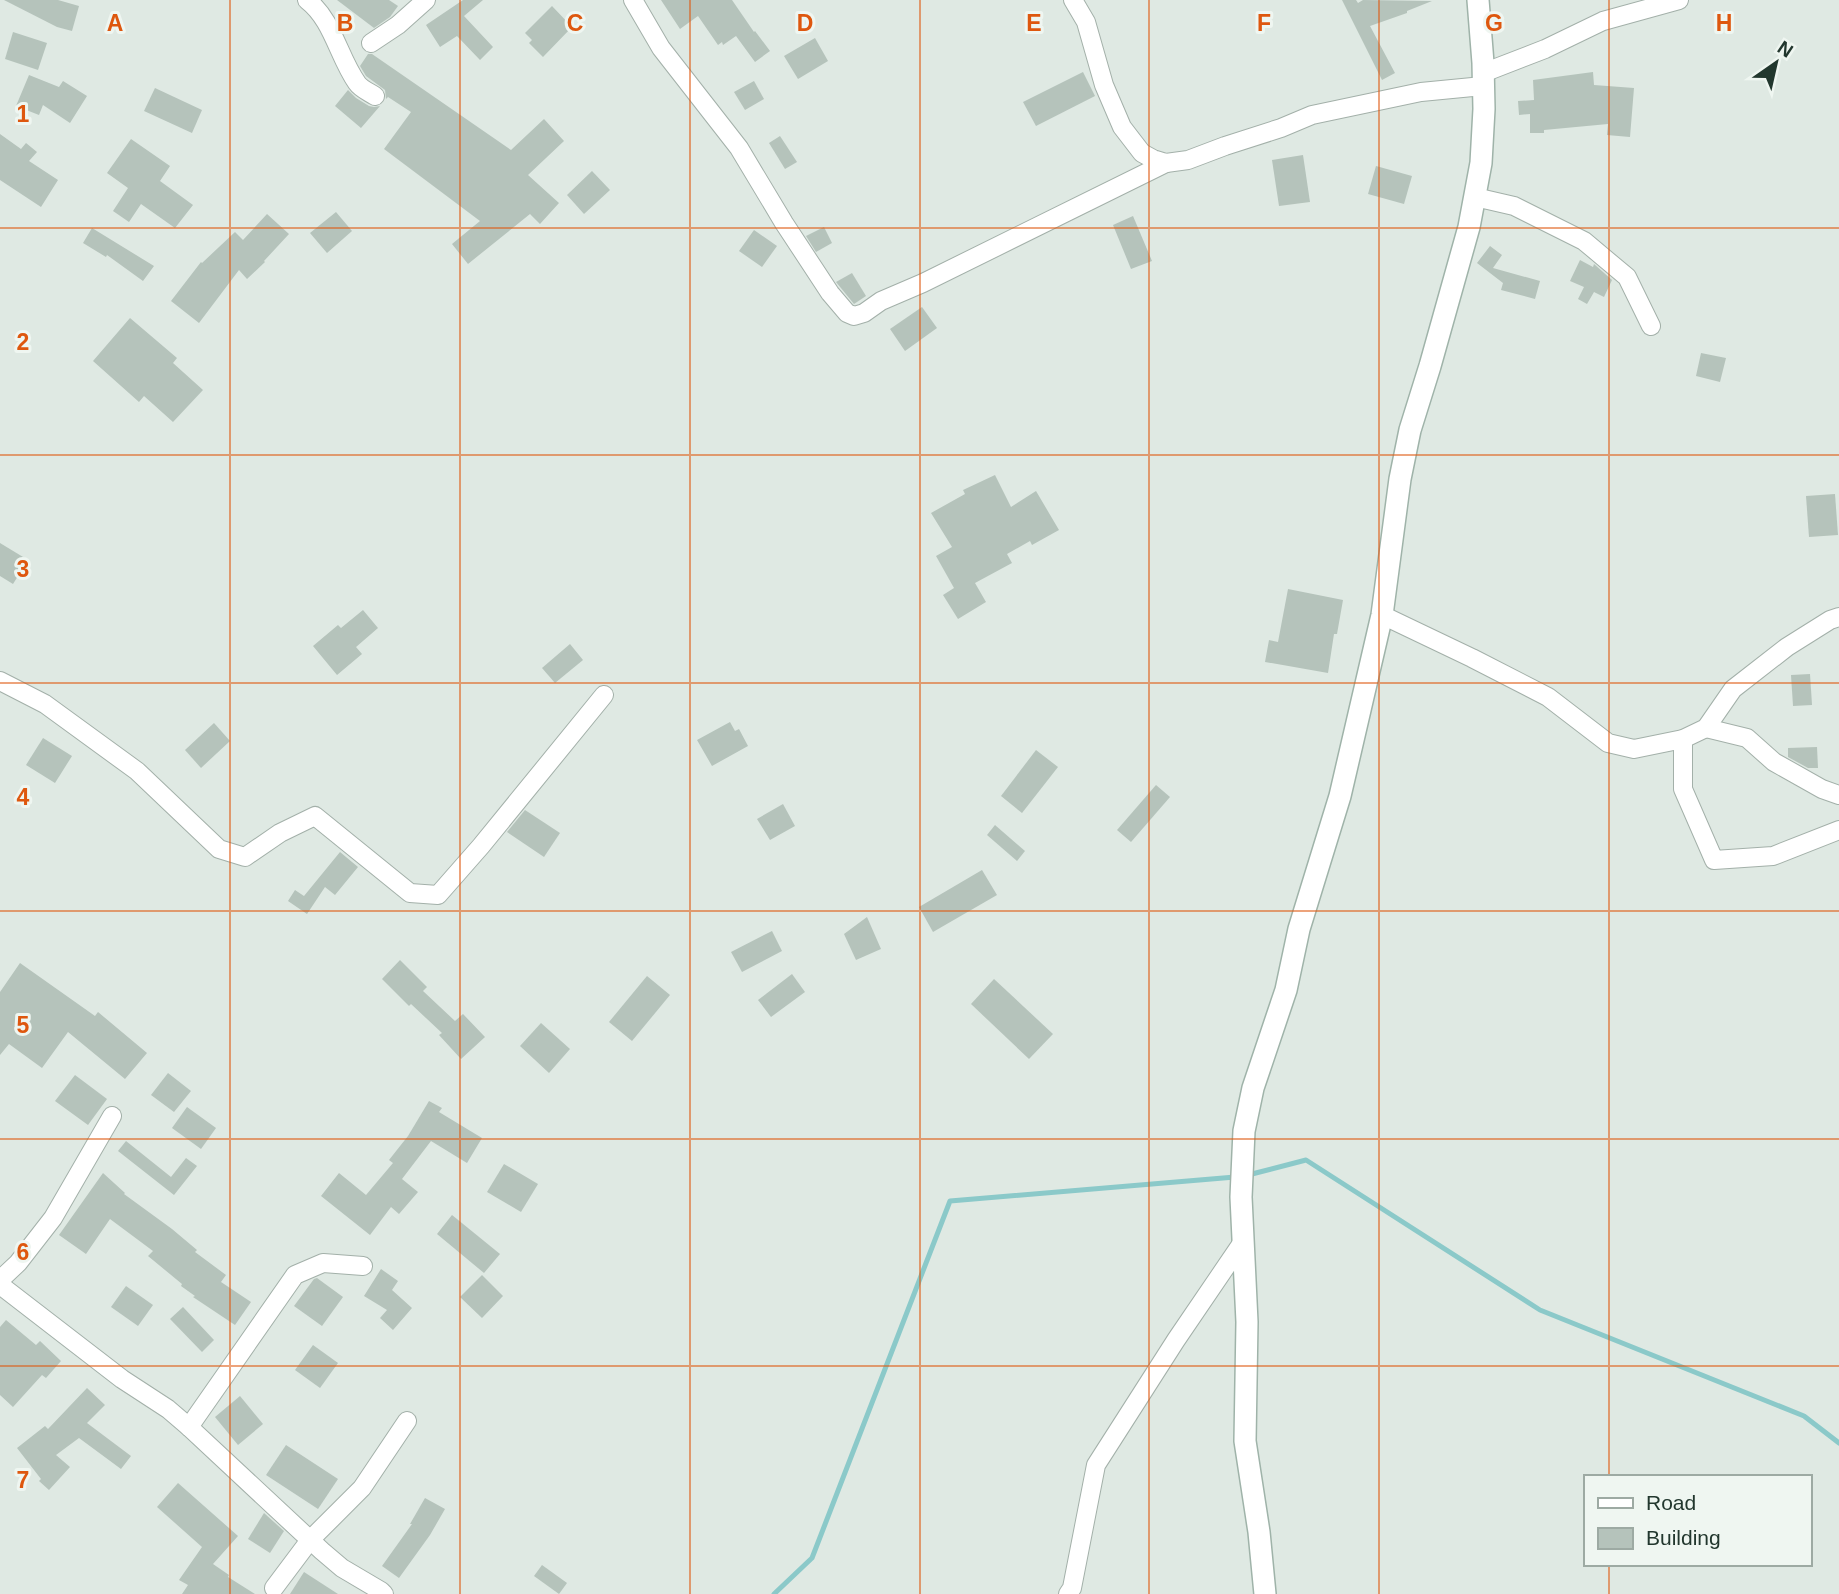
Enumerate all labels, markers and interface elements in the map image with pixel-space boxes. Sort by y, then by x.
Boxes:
text: A [107,10,123,36]
text: B [337,10,353,36]
text: C [567,10,583,36]
text: D [797,10,813,36]
text: E [1026,10,1042,36]
text: F [1257,10,1271,36]
text: G [1485,10,1503,36]
text: H [1716,10,1732,36]
north arrow [1741,28,1811,98]
text: N [1774,37,1797,62]
text: 1 [17,101,30,127]
text: 2 [17,329,29,355]
text: 3 [17,556,29,582]
text: 4 [17,784,30,810]
text: 5 [17,1012,30,1038]
text: 6 [17,1239,29,1265]
text: 7 [17,1467,29,1493]
legend [1584,1475,1811,1566]
text: Road [1646,1491,1696,1514]
text: Building [1646,1526,1721,1549]

